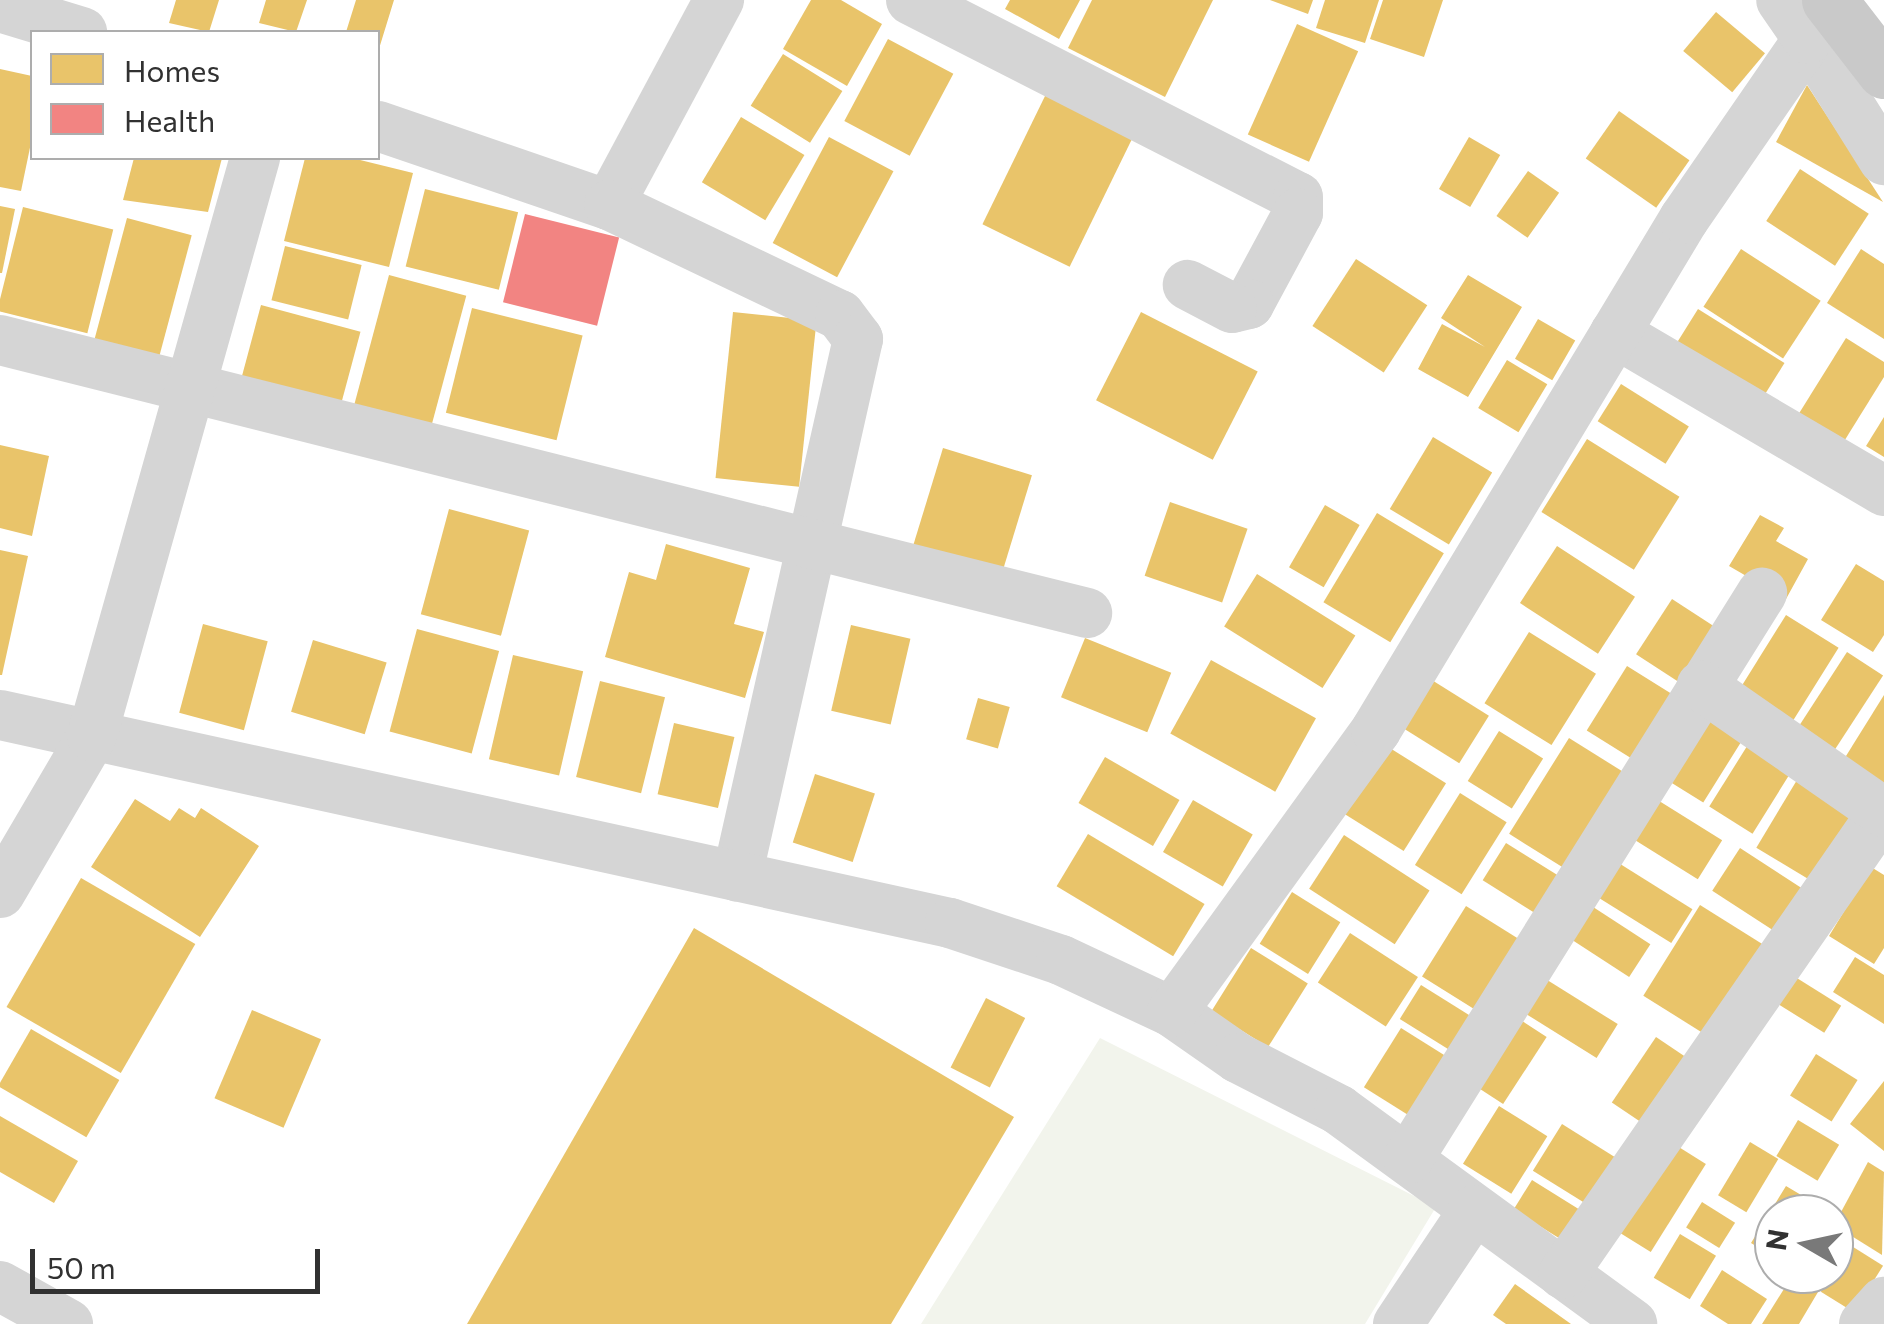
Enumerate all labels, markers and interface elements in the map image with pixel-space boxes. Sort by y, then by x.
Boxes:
legend [30,30,380,160]
text: Homes [124,51,220,88]
text: Health [124,101,215,138]
north arrow [1754,1194,1854,1294]
text: N [1758,1227,1795,1253]
scale bar [35,1229,325,1291]
text: 50 m [47,1248,116,1285]

